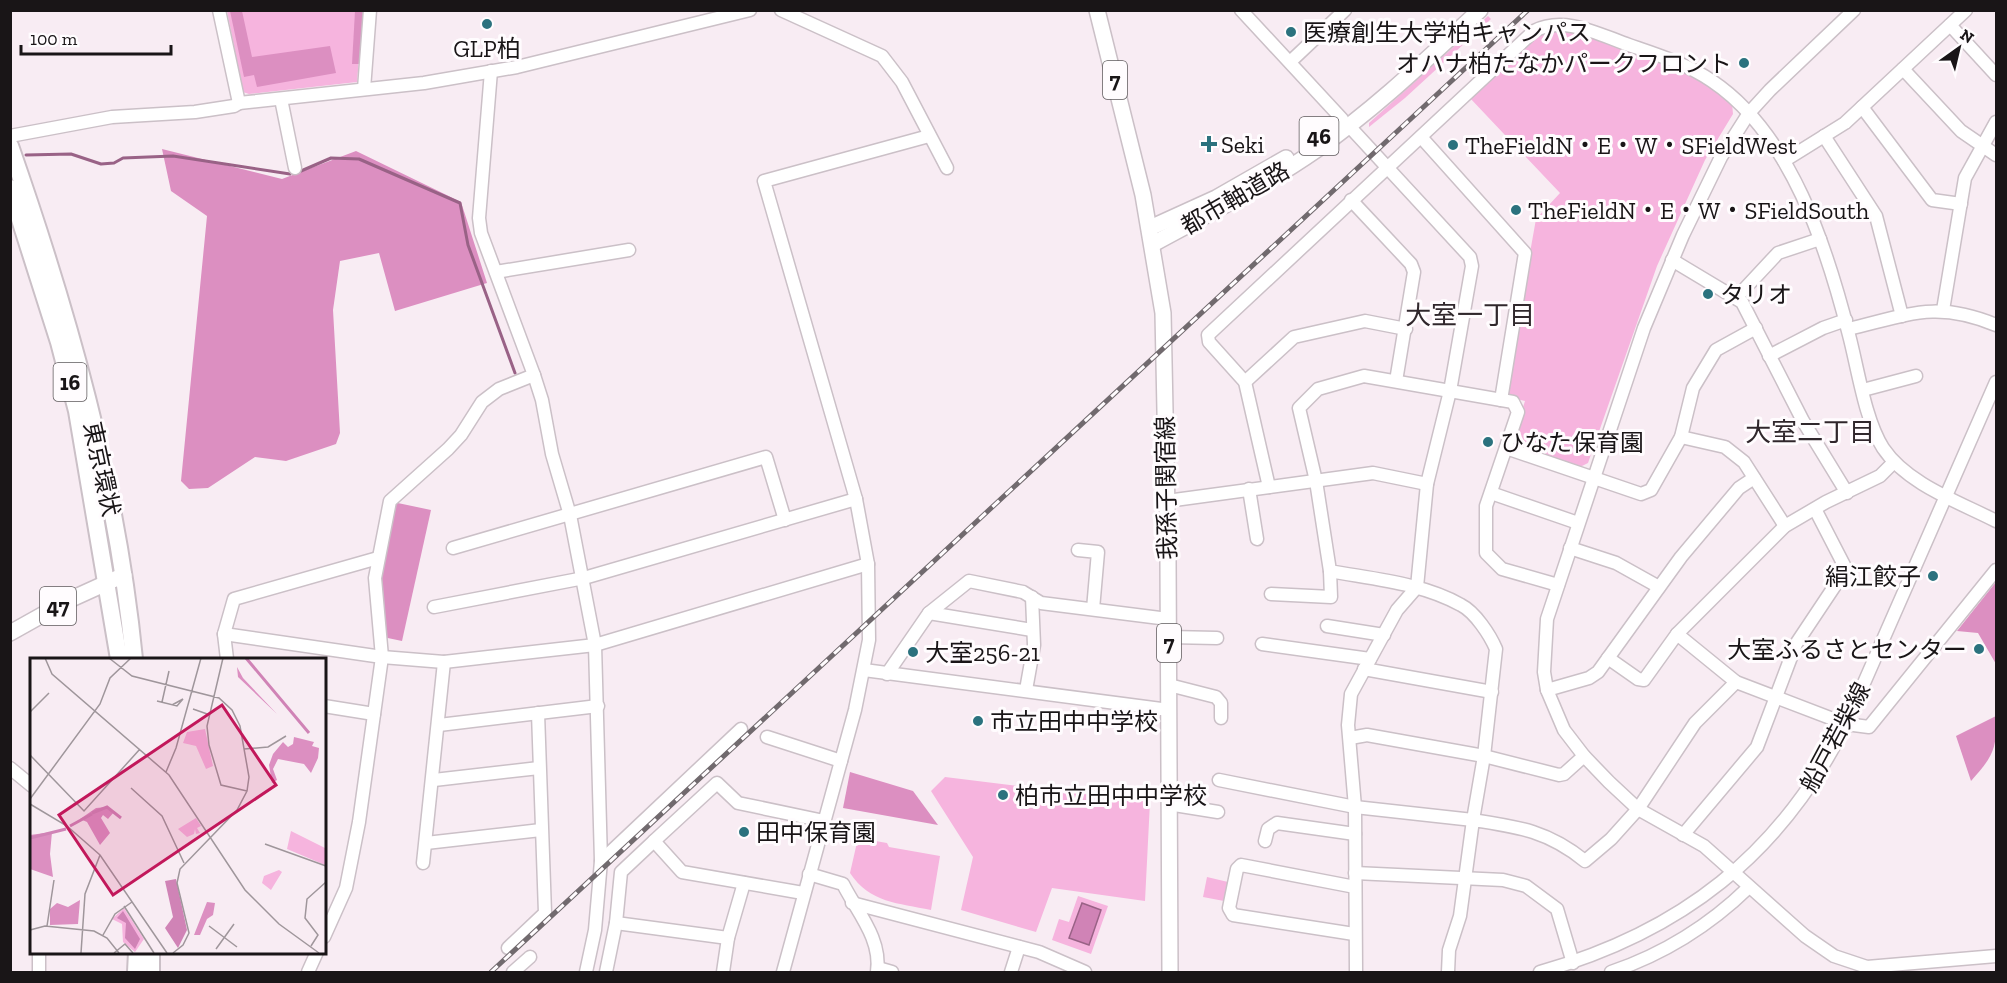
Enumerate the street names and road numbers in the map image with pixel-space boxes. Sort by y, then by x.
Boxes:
road number: 7 [1103,61,1127,99]
road number: 46 [1300,117,1338,155]
street label: 都市軸道路 [1176,155,1294,241]
road number: 16 [54,363,86,401]
street label: 我孫子関宿線 [1150,416,1182,560]
street label: 東京環状 [78,419,126,519]
road number: 47 [40,587,76,625]
road number: 7 [1157,624,1181,662]
street label: 船戸若柴線 [1794,677,1876,797]

